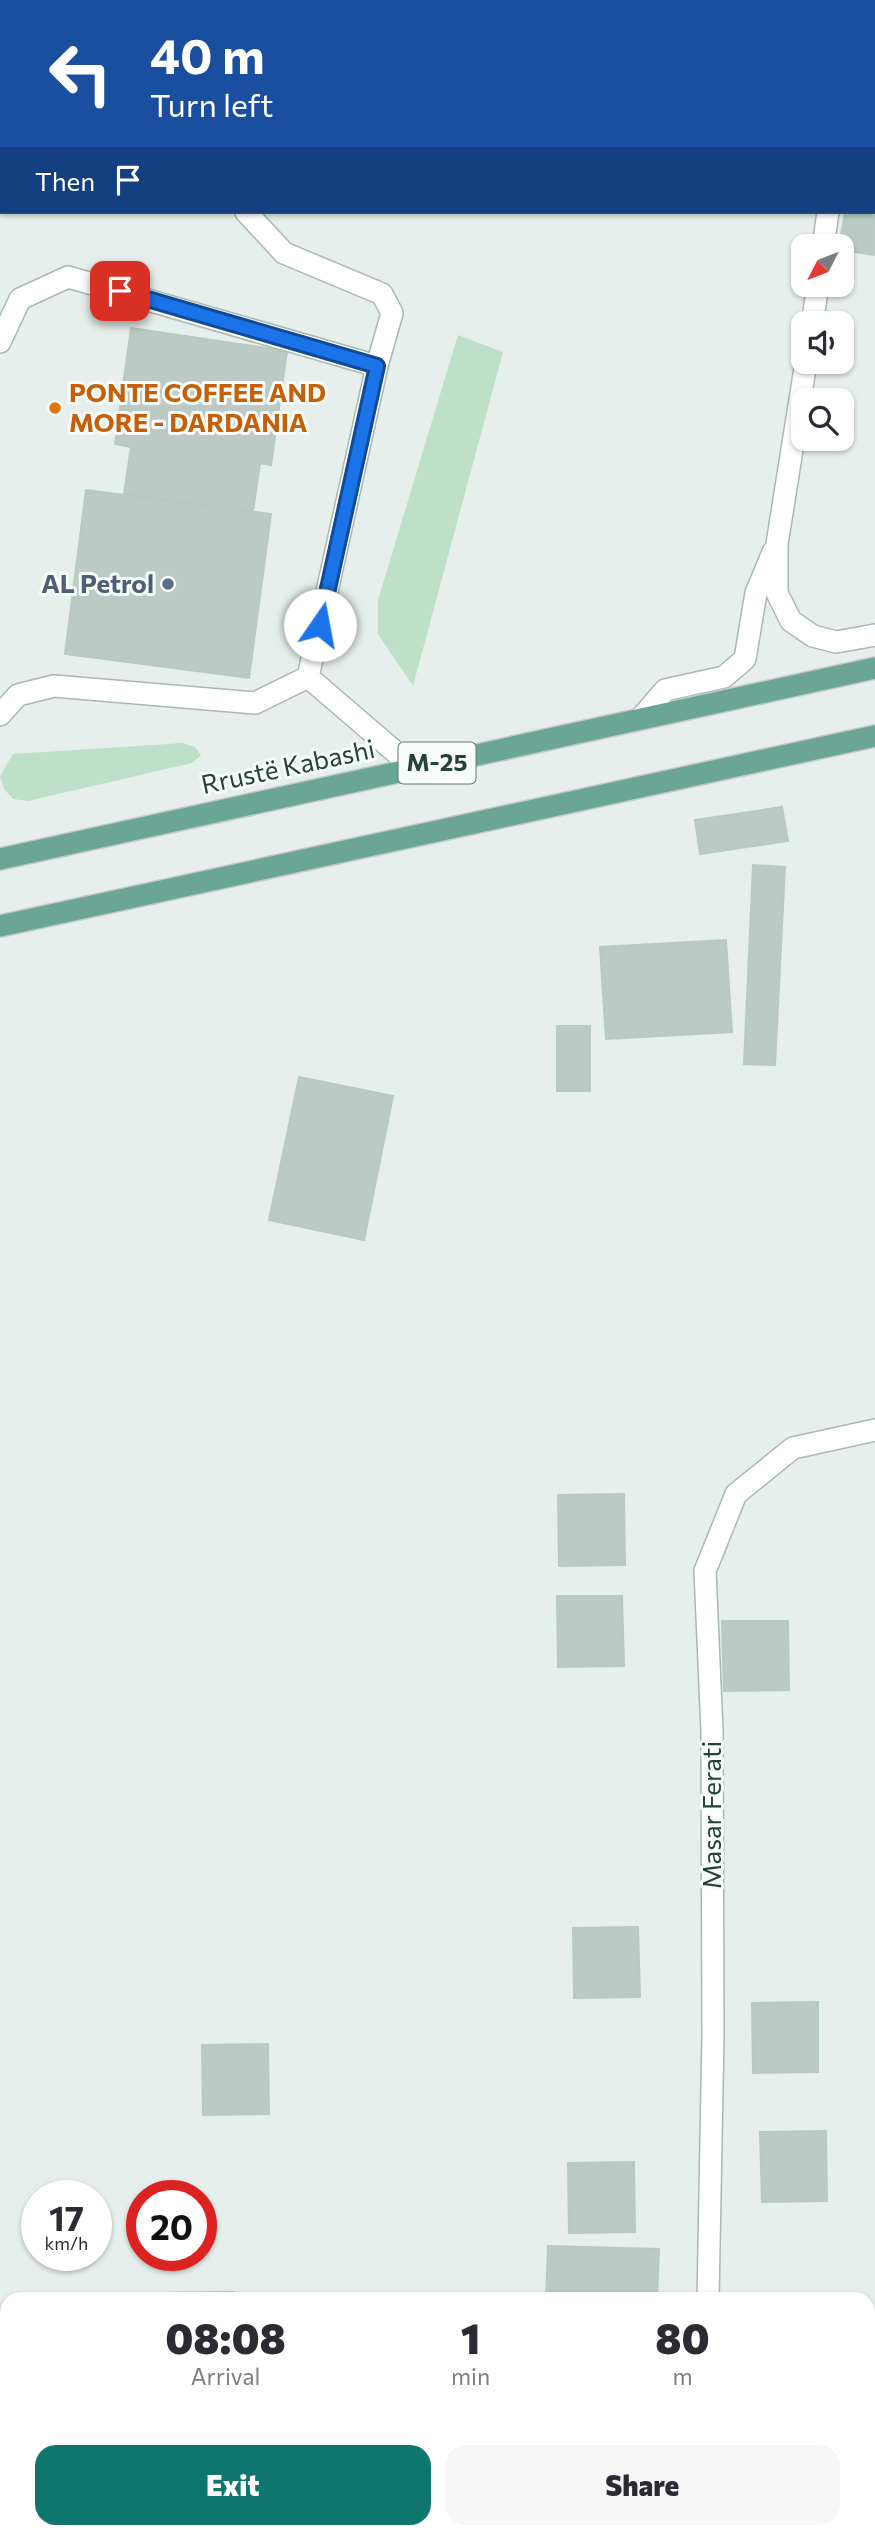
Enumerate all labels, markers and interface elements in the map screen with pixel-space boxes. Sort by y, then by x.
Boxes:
text: 40 m [150,24,265,84]
icon: left [35,28,126,119]
text: Turn left [150,84,274,124]
icon: arrive [109,161,147,199]
text: Then [35,165,95,196]
north arrow [791,234,854,298]
map controls [791,234,854,451]
pin [90,261,150,321]
icon: arrive [101,272,139,310]
button: sound [791,311,854,374]
place label: PONTE COFFEE AND MORE - DARDANIA [69,376,326,437]
button: search [791,388,854,451]
marker: PONTE COFFEE AND MORE - DARDANIA [47,400,63,416]
place label: AL Petrol [41,567,154,598]
marker: AL Petrol [160,576,176,592]
position arrow [283,588,357,662]
street label: Rrustë Kabashi [198,732,377,799]
road number: M-25 [398,742,476,784]
street label: Masar Ferati [695,1741,726,1889]
speed limit sign: 20 [126,2180,217,2271]
text: 17 [49,2195,84,2238]
text: km/h [45,2232,88,2254]
text: 08:08 [165,2311,286,2363]
text: 1 [461,2311,480,2363]
text: 80 [655,2311,710,2363]
text: Arrival [191,2362,260,2390]
text: min [451,2362,490,2390]
text: m [673,2362,693,2390]
button: Exit [35,2445,431,2525]
button: Share [445,2445,840,2525]

